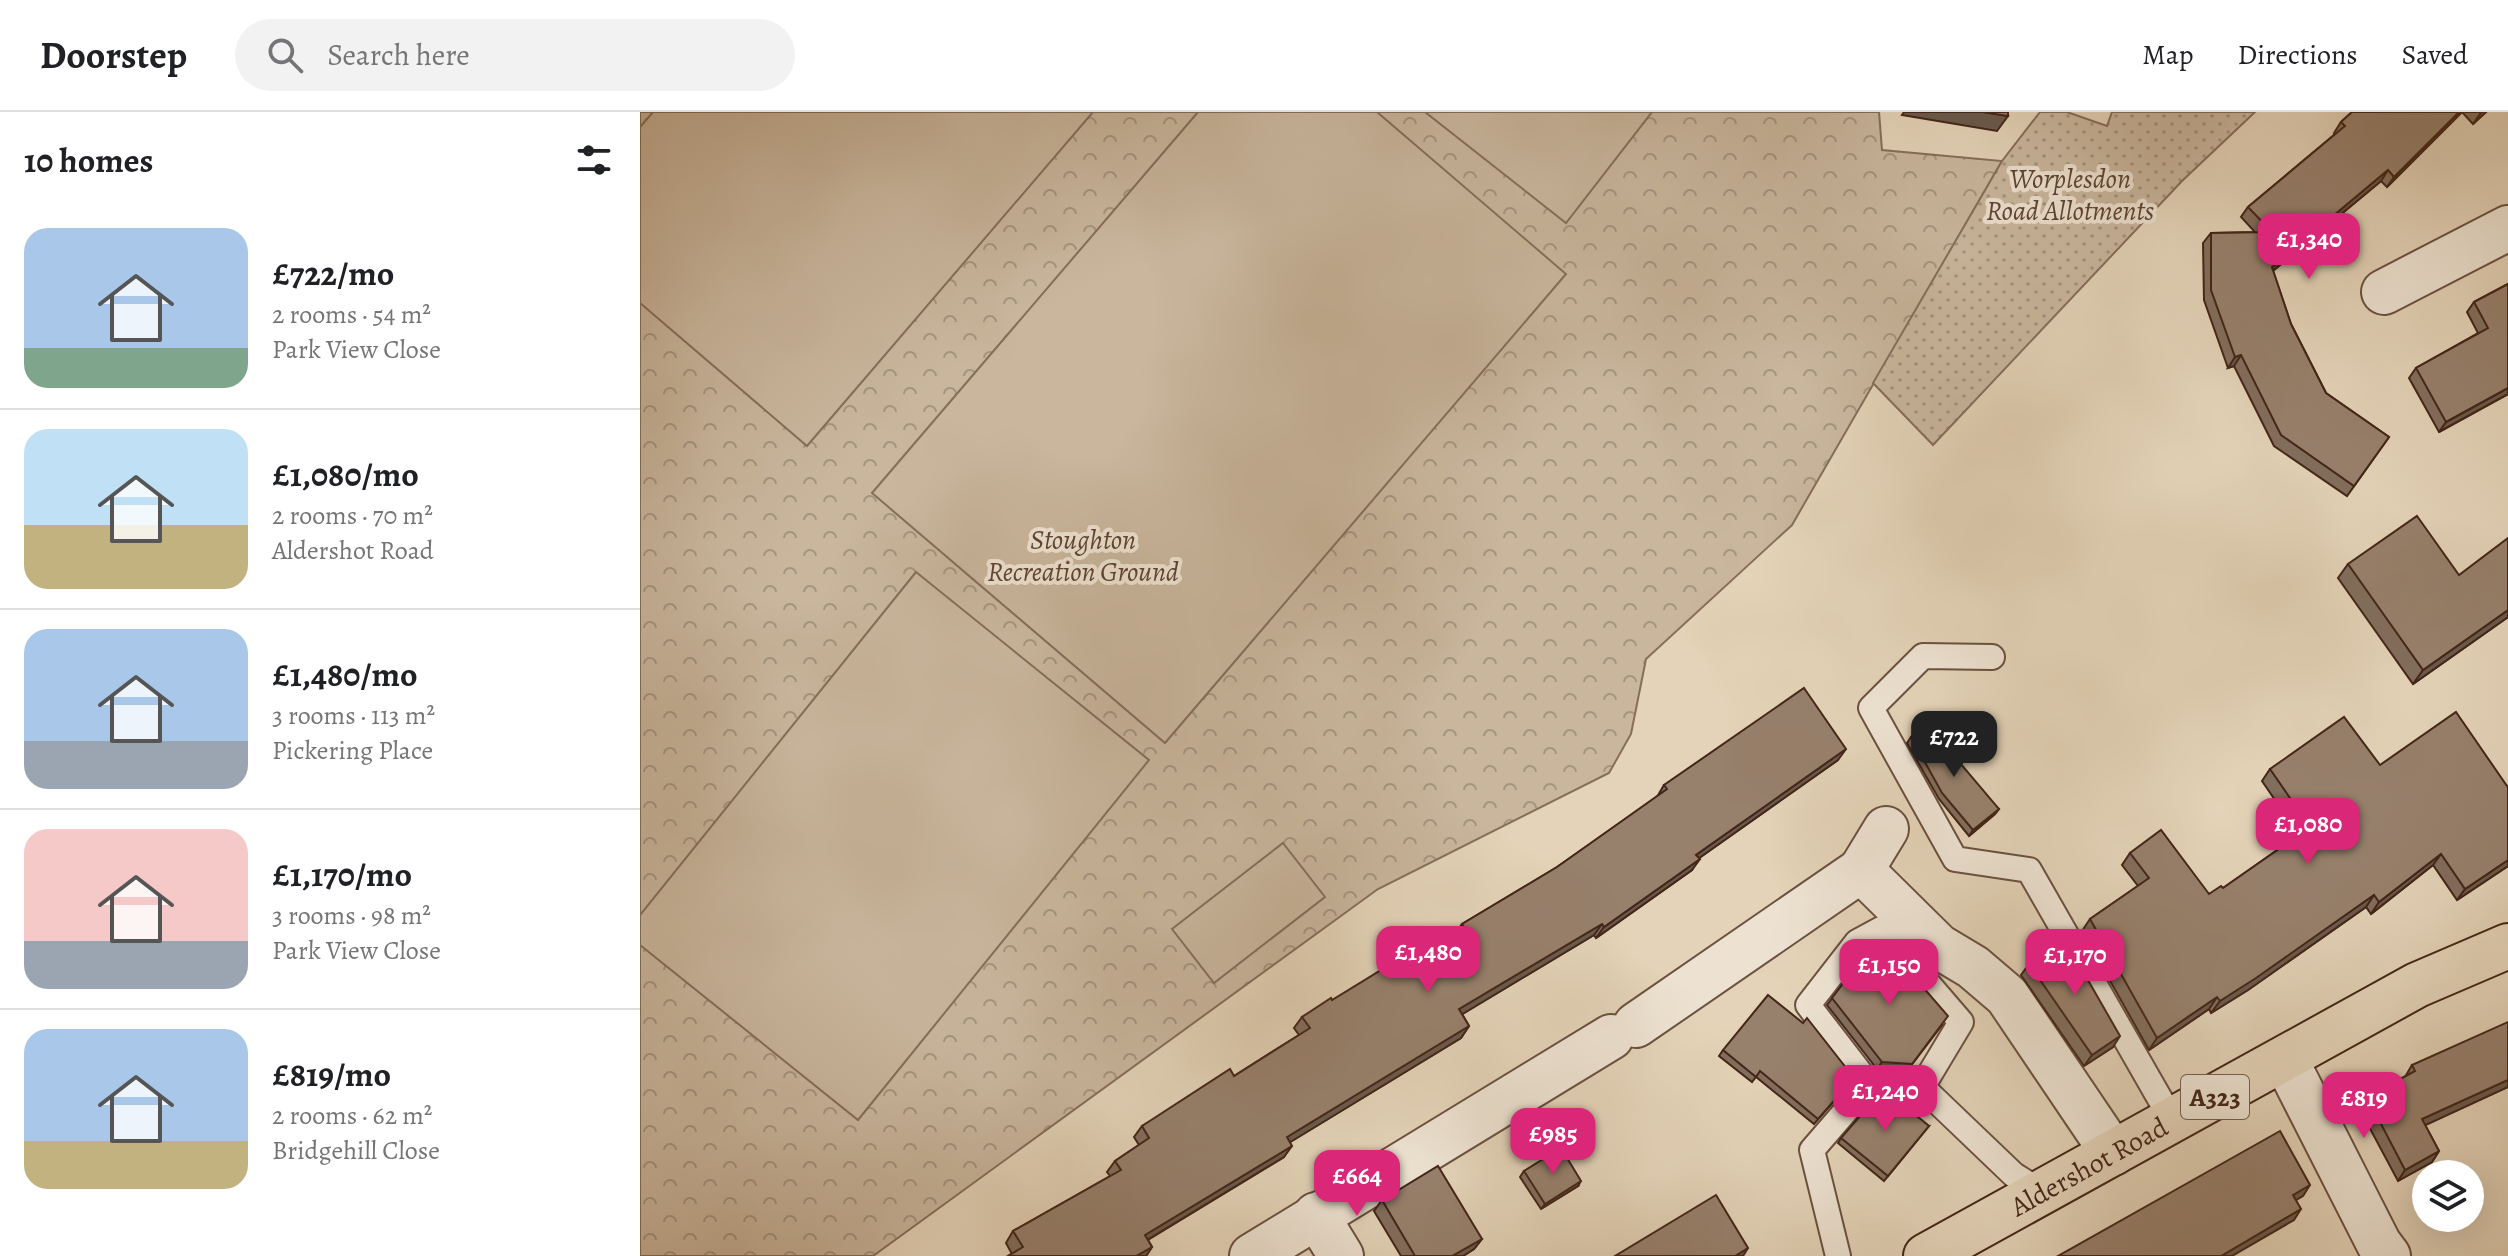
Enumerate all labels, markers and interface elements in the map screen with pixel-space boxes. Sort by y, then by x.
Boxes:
search box [235,19,795,91]
text: Doorstep [40,29,187,81]
icon: search [263,33,307,77]
text: Search here [327,35,470,75]
text: Map [2142,36,2193,74]
text: Directions [2237,36,2358,74]
text: Saved [2402,36,2468,74]
text: 10 homes [24,137,153,184]
icon: filters [572,138,616,182]
park label: Worplesdon Road Allotments [1986,160,2154,230]
pin: £1,340 [2244,213,2374,281]
text: £1,340 [2276,221,2342,256]
text: £722/mo [272,250,394,297]
icon: home [88,260,184,356]
text: 2 rooms · 54 m² [272,297,431,332]
text: Park View Close [272,332,441,367]
text: £1,080/mo [272,451,419,498]
icon: home [88,461,184,557]
text: 2 rooms · 70 m² [272,498,433,533]
park label: Stoughton Recreation Ground [987,521,1179,591]
text: Aldershot Road [272,533,434,568]
text: £1,480/mo [272,651,418,698]
icon: home [88,661,184,757]
text: 3 rooms · 113 m² [272,698,435,733]
pin: £722 [1907,711,2001,779]
text: £722 [1929,719,1979,754]
text: Pickering Place [272,733,433,768]
pin: £1,080 [2243,798,2373,866]
text: £1,080 [2274,806,2342,841]
text: £1,170/mo [272,851,412,898]
icon: home [88,861,184,957]
text: 3 rooms · 98 m² [272,898,431,933]
pin: £1,480 [1363,926,1493,994]
pin: £1,170 [2010,929,2140,997]
text: Park View Close [272,933,441,968]
text: £1,480 [1394,934,1462,969]
text: £1,170 [2043,937,2107,972]
pin: £1,150 [1824,939,1954,1007]
text: £1,150 [1857,947,1921,982]
text: £819/mo [272,1051,391,1098]
icon: home [88,1061,184,1157]
pin: £1,240 [1820,1065,1950,1133]
pin: £819 [2317,1072,2411,1140]
text: £1,240 [1851,1073,1919,1108]
road number: A323 [2181,1075,2249,1119]
text: £819 [2340,1080,2388,1115]
text: 2 rooms · 62 m² [272,1098,432,1133]
pin: £985 [1506,1108,1600,1176]
street label: Aldershot Road [2003,1108,2176,1226]
text: £985 [1528,1116,1578,1151]
text: Bridgehill Close [272,1133,440,1168]
pin: £664 [1310,1150,1404,1218]
text: £664 [1332,1158,1382,1193]
map controls [2412,1160,2484,1232]
button: layers [2412,1160,2484,1232]

